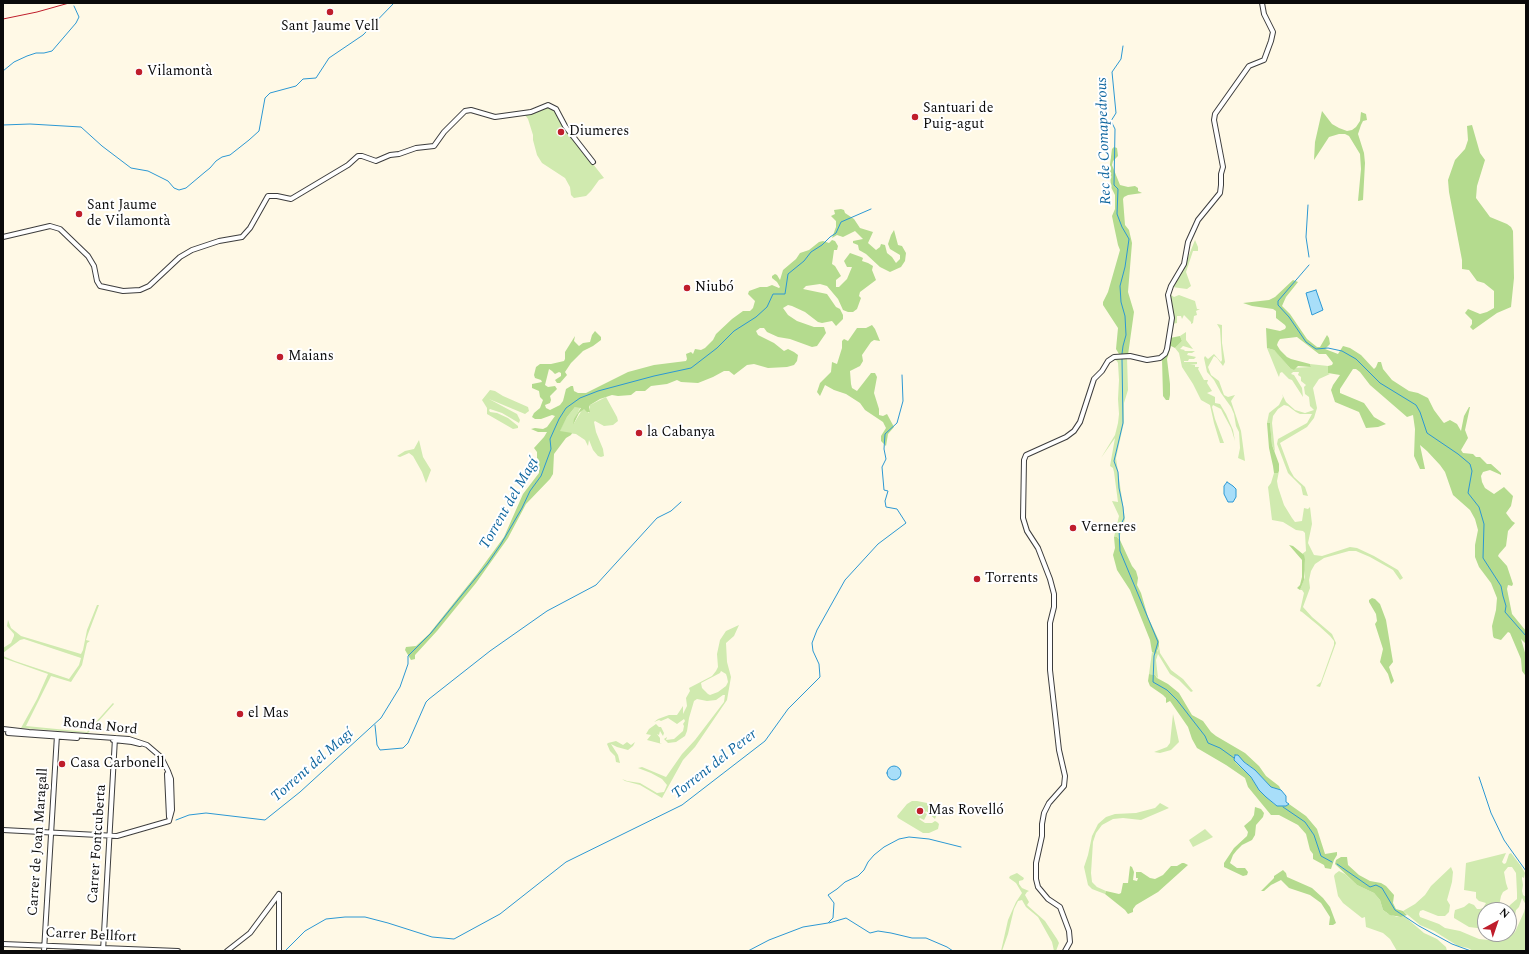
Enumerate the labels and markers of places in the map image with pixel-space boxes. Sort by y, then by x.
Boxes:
marker: Sant Jaume Vell [325,7,335,17]
place label: Sant Jaume Vell [281,19,379,35]
place label: Vilamontà [147,64,212,80]
marker: Vilamontà [134,67,144,77]
place label: Santuari de Puig-agut [923,101,993,134]
marker: Santuari de Puig-agut [910,112,920,122]
place label: Diumeres [569,124,629,140]
marker: Diumeres [556,127,566,137]
place label: Sant Jaume de Vilamontà [87,198,170,230]
marker: Sant Jaume de Vilamontà [74,209,84,219]
place label: Niubó [695,280,734,296]
marker: Niubó [682,283,692,293]
place label: Maians [288,349,334,365]
marker: Maians [275,352,285,362]
place label: la Cabanya [647,425,715,441]
marker: la Cabanya [634,428,644,438]
place label: Verneres [1081,520,1136,536]
marker: Verneres [1068,523,1078,533]
place label: Torrents [985,571,1038,587]
marker: Torrents [972,574,982,584]
place label: el Mas [248,706,289,722]
marker: el Mas [235,709,245,719]
place label: Casa Carbonell [70,756,165,772]
marker: Casa Carbonell [57,759,67,769]
place label: Mas Rovelló [928,803,1004,819]
marker: Mas Rovelló [915,806,925,816]

